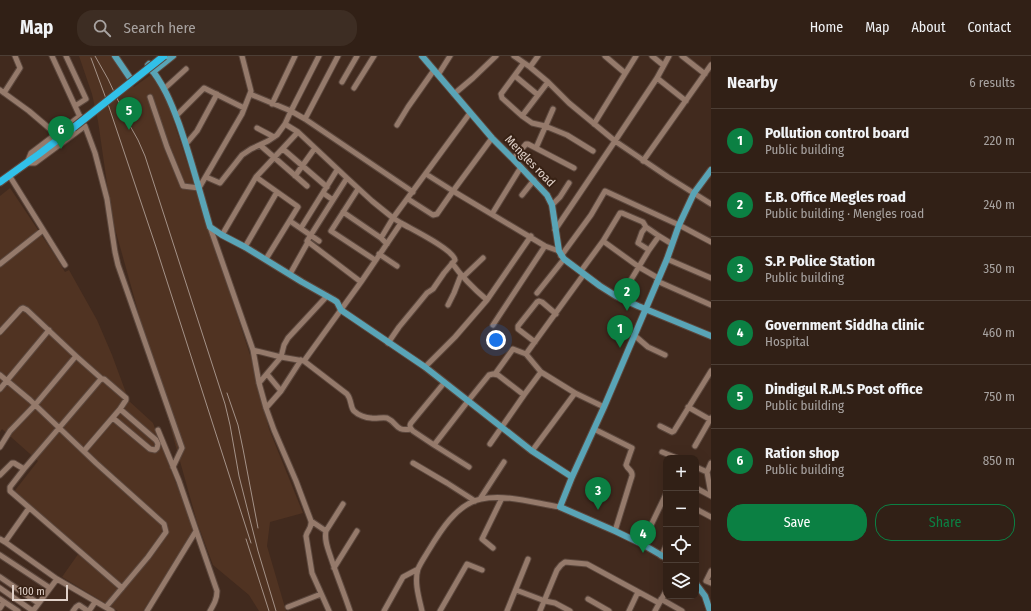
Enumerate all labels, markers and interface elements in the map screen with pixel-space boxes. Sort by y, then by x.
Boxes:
search box [77,10,357,46]
text: Map [20,16,53,39]
icon: search [91,17,113,39]
text: Search here [123,19,196,37]
text: Home [810,19,843,36]
text: Map [865,19,889,36]
text: About [911,19,946,36]
text: Contact [968,19,1011,36]
text: Nearby [727,72,778,93]
text: 6 results [969,75,1015,90]
pin: 5 [116,97,142,130]
pin: 6 [48,116,74,149]
text: Pollution control board [765,124,909,142]
street label: Mengles road [502,132,558,190]
text: 1 [737,133,743,148]
text: 220 m [984,133,1015,148]
text: Public building [765,142,844,157]
text: E.B. Office Megles road [765,188,906,206]
text: 2 [737,197,743,212]
text: 240 m [983,197,1015,212]
text: Public building · Mengles road [765,206,924,221]
text: S.P. Police Station [765,252,875,270]
text: 3 [737,261,743,276]
text: 350 m [983,261,1015,276]
text: Public building [765,270,844,285]
pin: 2 [614,278,640,311]
pin: 1 [607,315,633,348]
text: Government Siddha clinic [765,316,924,334]
text: 4 [737,325,743,340]
text: 460 m [982,325,1015,340]
your location [486,330,506,350]
text: Hospital [765,334,809,349]
text: Dindigul R.M.S Post office [765,380,923,398]
text: 5 [737,389,743,404]
text: 750 m [984,389,1015,404]
text: Public building [765,398,844,413]
text: Ration shop [765,444,839,462]
text: 6 [737,453,743,468]
text: 850 m [983,453,1015,468]
map controls [663,455,699,599]
button: + [663,455,699,491]
text: Public building [765,462,844,477]
pin: 3 [585,477,611,510]
button: − [663,491,699,527]
button: Save [727,504,867,541]
button: Share [875,504,1015,541]
pin: 4 [630,520,656,553]
button: locate [663,527,699,563]
button: layers [663,563,699,599]
scale bar [12,583,68,602]
text: 100 m [18,585,45,598]

